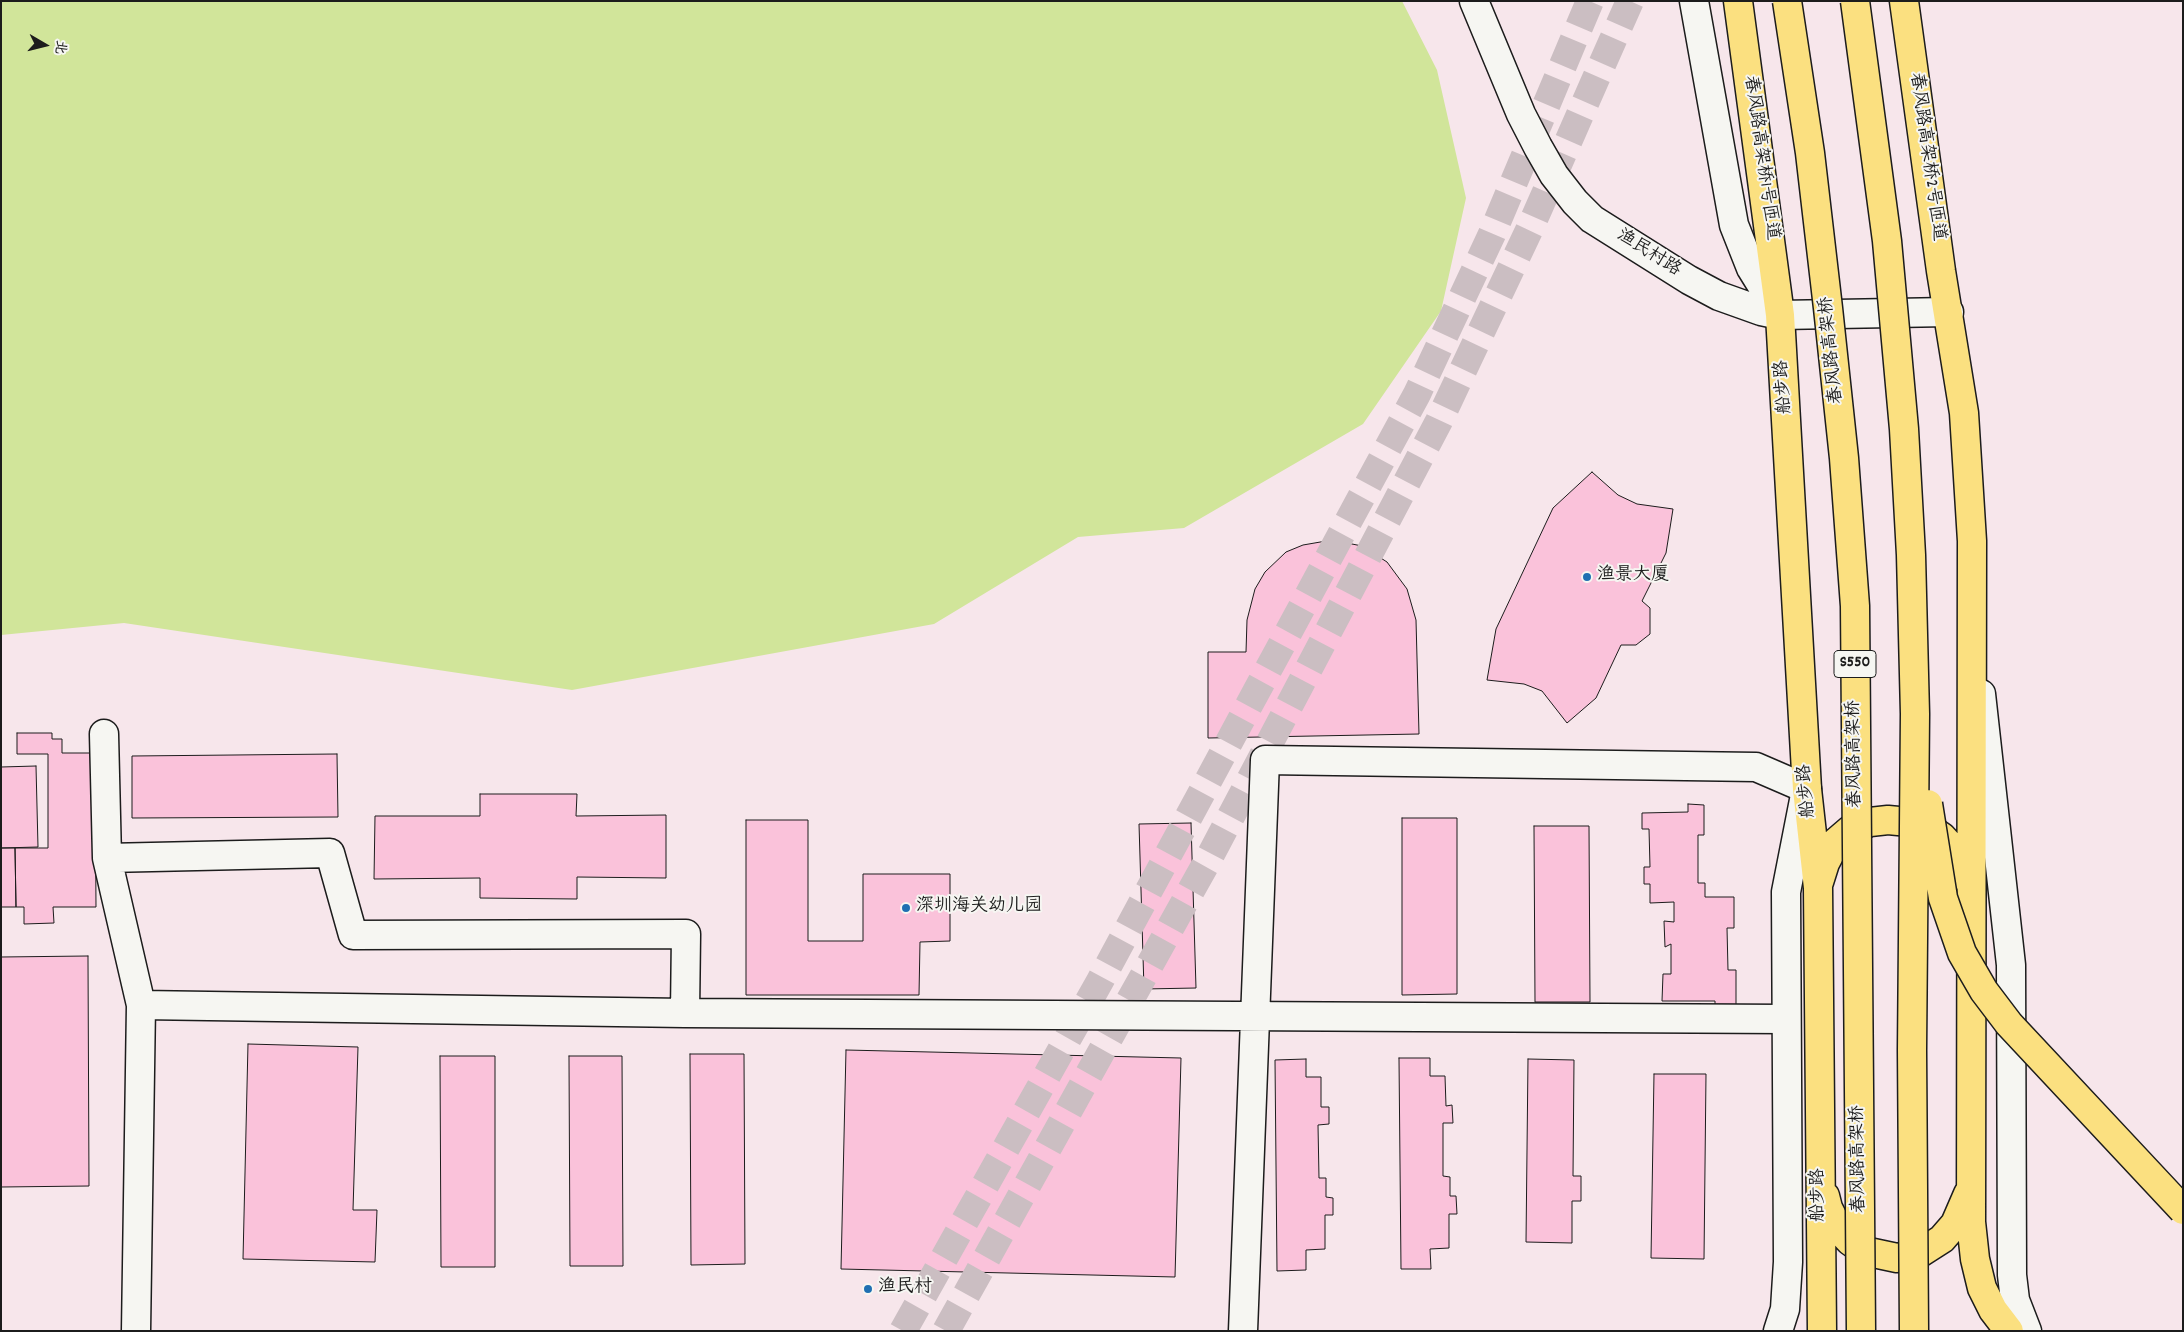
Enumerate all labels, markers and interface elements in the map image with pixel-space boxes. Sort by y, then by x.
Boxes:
north arrow [20,20,70,70]
text: 北 [49,39,71,55]
street label: 春风路高架桥2号匝道 [1903,71,1949,243]
street label: 春风路高架桥1号匝道 [1738,74,1782,242]
street label: 渔民村路 [1612,226,1684,282]
street label: 春风路高架桥 [1817,295,1849,405]
street label: 船步路 [1772,359,1798,415]
place label: 渔景大厦 [1597,566,1669,588]
marker: 渔景大厦 [1581,571,1593,583]
road number: S550 [1834,651,1876,678]
street label: 春风路高架桥 [1844,700,1868,808]
street label: 船步路 [1795,763,1821,819]
place label: 深圳海关幼儿园 [916,897,1042,919]
marker: 深圳海关幼儿园 [900,902,912,914]
street label: 春风路高架桥 [1848,1105,1872,1213]
street label: 船步路 [1809,1168,1831,1222]
place label: 渔民村 [878,1278,932,1300]
marker: 渔民村 [862,1283,874,1295]

